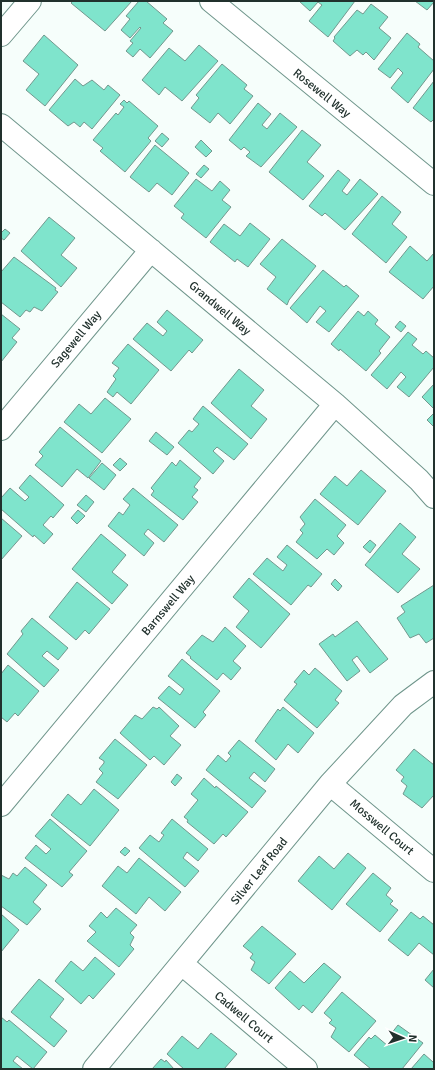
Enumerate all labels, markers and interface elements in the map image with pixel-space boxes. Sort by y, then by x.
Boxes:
street label: Rosewell Way [290,66,354,121]
street label: Grandwell Way [186,278,254,339]
street label: Sagewell Way [48,307,105,371]
street label: Barnswell Way [139,572,198,639]
street label: Mosswell Court [346,796,417,859]
street label: Silver Leaf Road [228,835,291,908]
street label: Cadwell Court [211,988,276,1046]
north arrow [383,1018,423,1058]
text: N [406,1034,419,1043]

